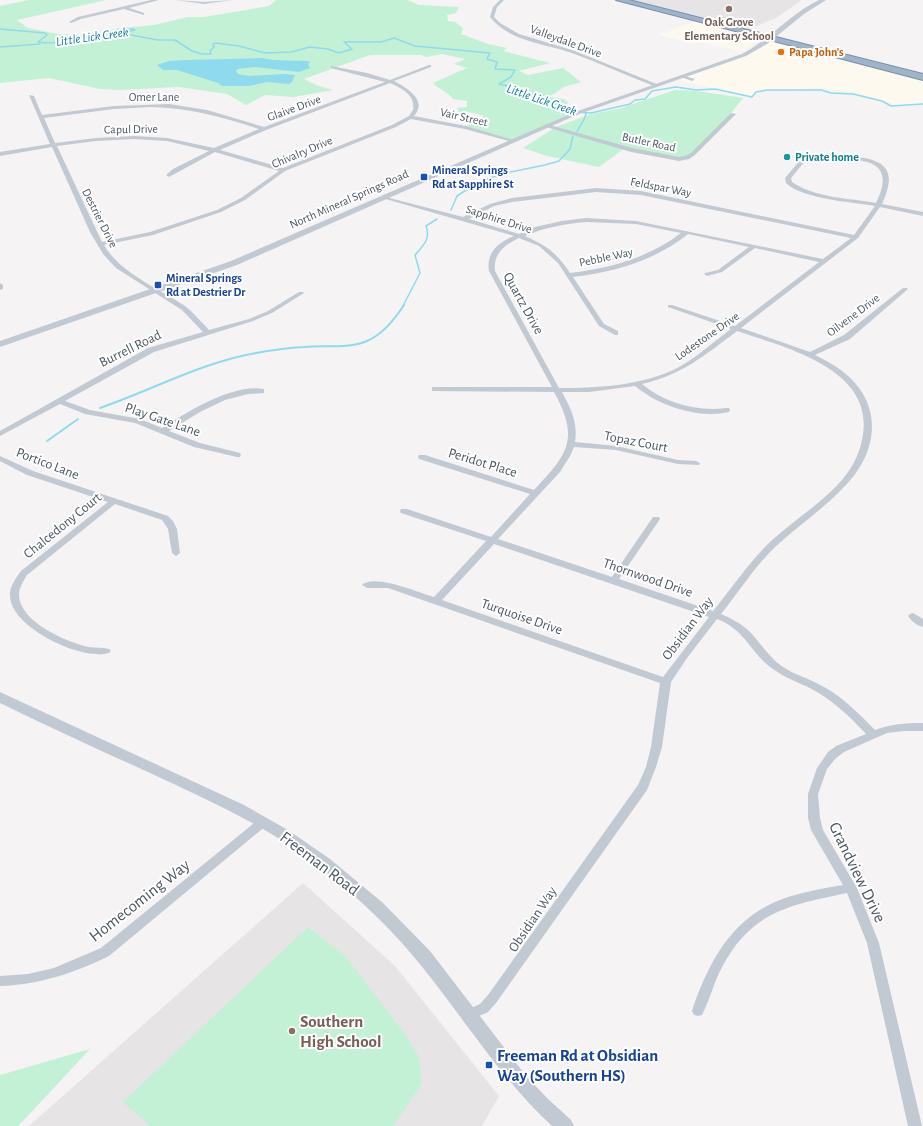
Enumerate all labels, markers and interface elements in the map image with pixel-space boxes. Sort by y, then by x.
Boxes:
marker: Oak Grove Elementary School [724,4,734,14]
place label: Oak Grove Elementary School [684,16,774,43]
street label: Valleydale Drive [528,22,603,60]
water label: Little Lick Creek [55,26,129,49]
place label: Papa John's [789,46,844,58]
marker: Papa John's [776,47,786,57]
water label: Little Lick Creek [505,82,578,118]
street label: Omer Lane [129,91,179,103]
street label: Glaive Drive [266,93,322,123]
street label: Vair Street [439,106,489,128]
street label: Capul Drive [104,123,158,135]
street label: Butler Road [621,130,677,154]
street label: Chivalry Drive [270,134,335,171]
place label: Private home [795,151,859,163]
marker: Private home [782,152,792,162]
place label: Mineral Springs Rd at Sapphire St [432,164,514,190]
street label: North Mineral Springs Road [288,167,410,231]
marker: Mineral Springs Rd at Sapphire St [419,172,429,182]
street label: Feldspar Way [629,175,693,200]
street label: Destrier Drive [80,186,120,250]
street label: Sapphire Drive [464,203,534,235]
street label: Pebble Way [578,245,634,270]
street label: Quartz Drive [500,270,546,337]
place label: Mineral Springs Rd at Destrier Dr [166,272,246,298]
marker: Mineral Springs Rd at Destrier Dr [153,280,163,290]
street label: Oilvene Drive [824,291,882,339]
street label: Lodestone Drive [673,310,741,362]
street label: Burrell Road [97,328,164,370]
street label: Play Gate Lane [123,400,202,439]
street label: Topaz Court [603,429,669,455]
street label: Portico Lane [14,446,81,482]
street label: Peridot Place [447,446,519,480]
street label: Chalcedony Court [21,490,105,561]
street label: Thornwood Drive [601,556,694,600]
street label: Obsidian Way [660,594,716,663]
street label: Turquoise Drive [479,597,564,637]
street label: Grandview Drive [826,819,889,925]
street label: Freeman Road [277,828,363,899]
street label: Homecoming Way [86,856,194,946]
street label: Obsidian Way [506,884,560,955]
place label: Southern High School [300,1013,381,1050]
marker: Southern High School [287,1026,297,1036]
place label: Freeman Rd at Obsidian Way (Southern HS) [497,1047,658,1085]
marker: Freeman Rd at Obsidian Way (Southern HS) [484,1060,494,1070]

